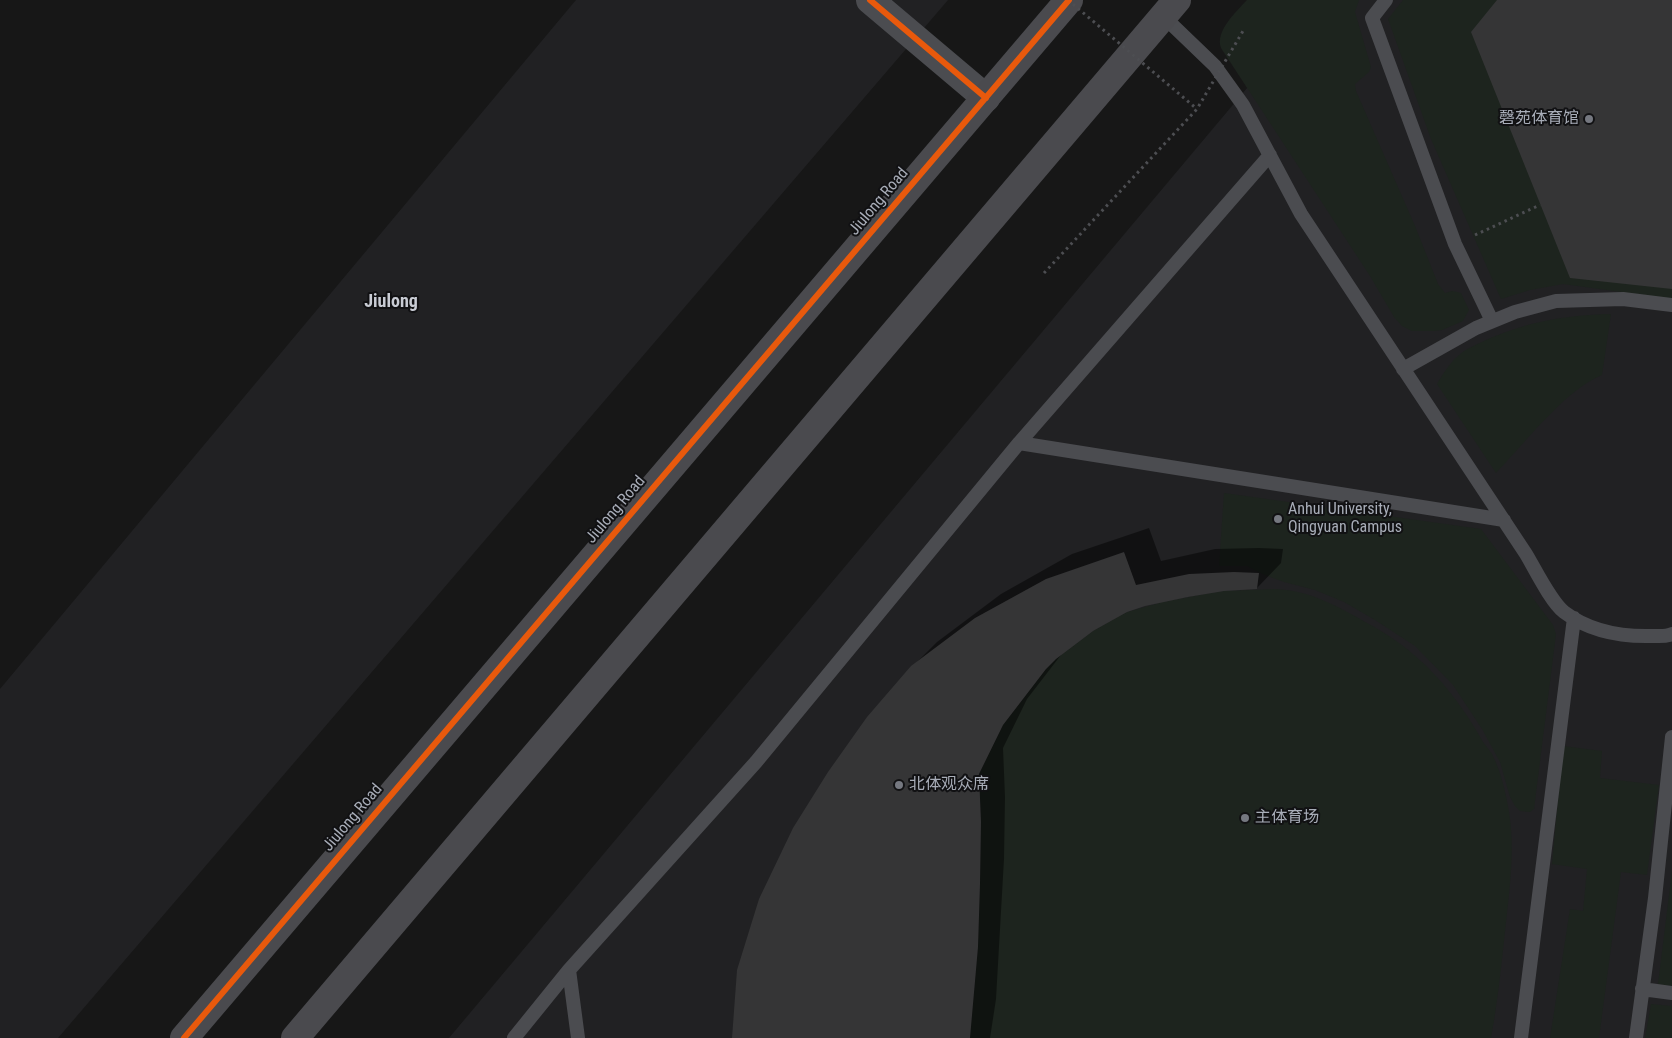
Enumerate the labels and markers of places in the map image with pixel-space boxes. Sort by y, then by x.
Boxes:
place label: 磬苑体育馆 [1499,109,1579,129]
marker: 磬苑体育馆 [1583,113,1595,125]
place label: Anhui University, Qingyuan Campus [1288,500,1402,538]
marker: Anhui University, Qingyuan Campus [1272,513,1284,525]
place label: 北体观众席 [909,775,989,795]
marker: 北体观众席 [893,779,905,791]
place label: 主体育场 [1255,808,1319,828]
marker: 主体育场 [1239,812,1251,824]

